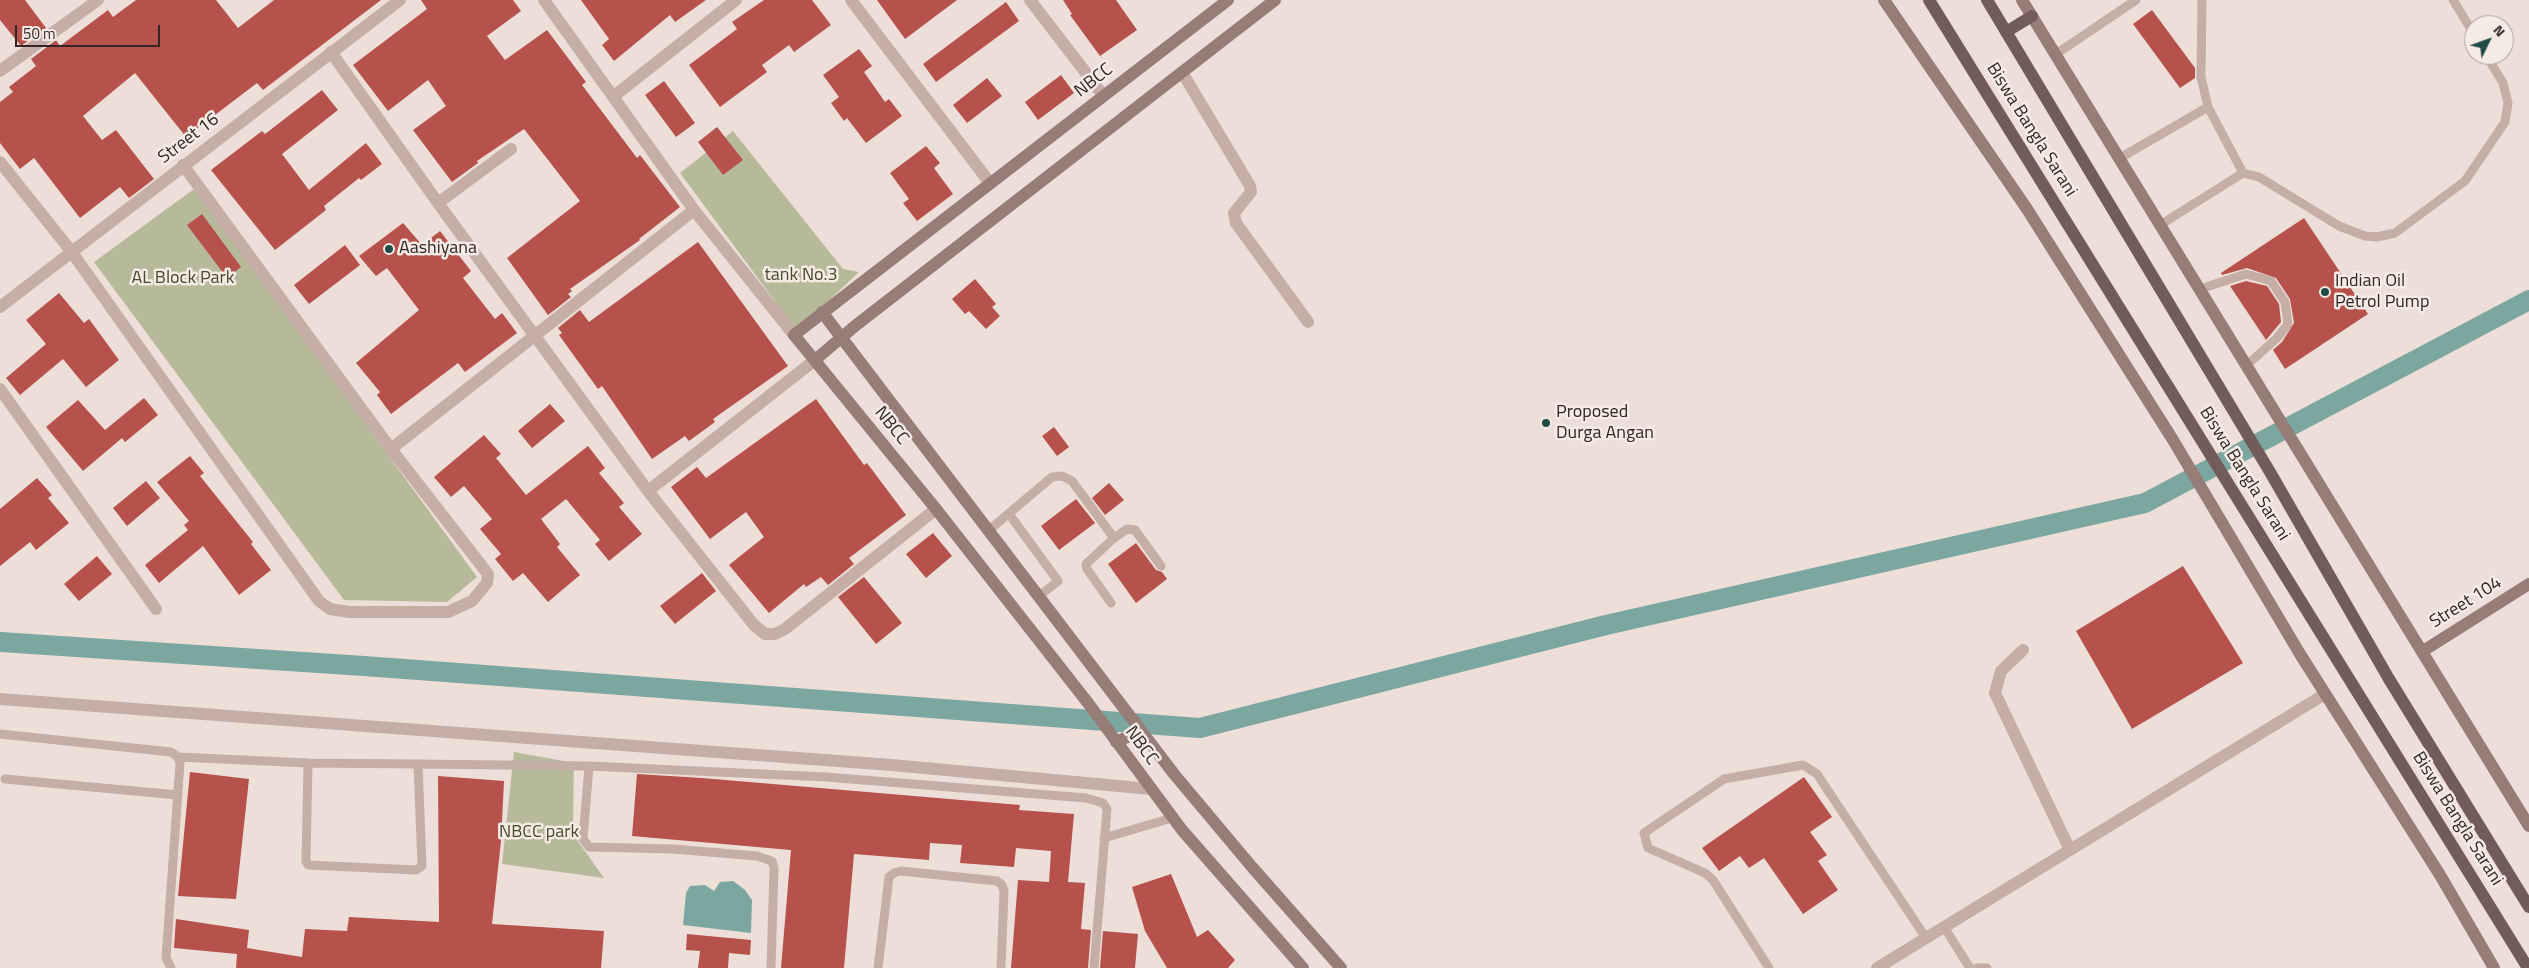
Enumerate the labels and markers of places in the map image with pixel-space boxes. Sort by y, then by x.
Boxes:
place label: Aashiyana [399,238,477,260]
marker: Aashiyana [383,243,395,255]
place label: Indian Oil Petrol Pump [2335,271,2429,314]
marker: Indian Oil Petrol Pump [2319,286,2331,298]
place label: Proposed Durga Angan [1556,402,1654,444]
marker: Proposed Durga Angan [1540,417,1552,429]

